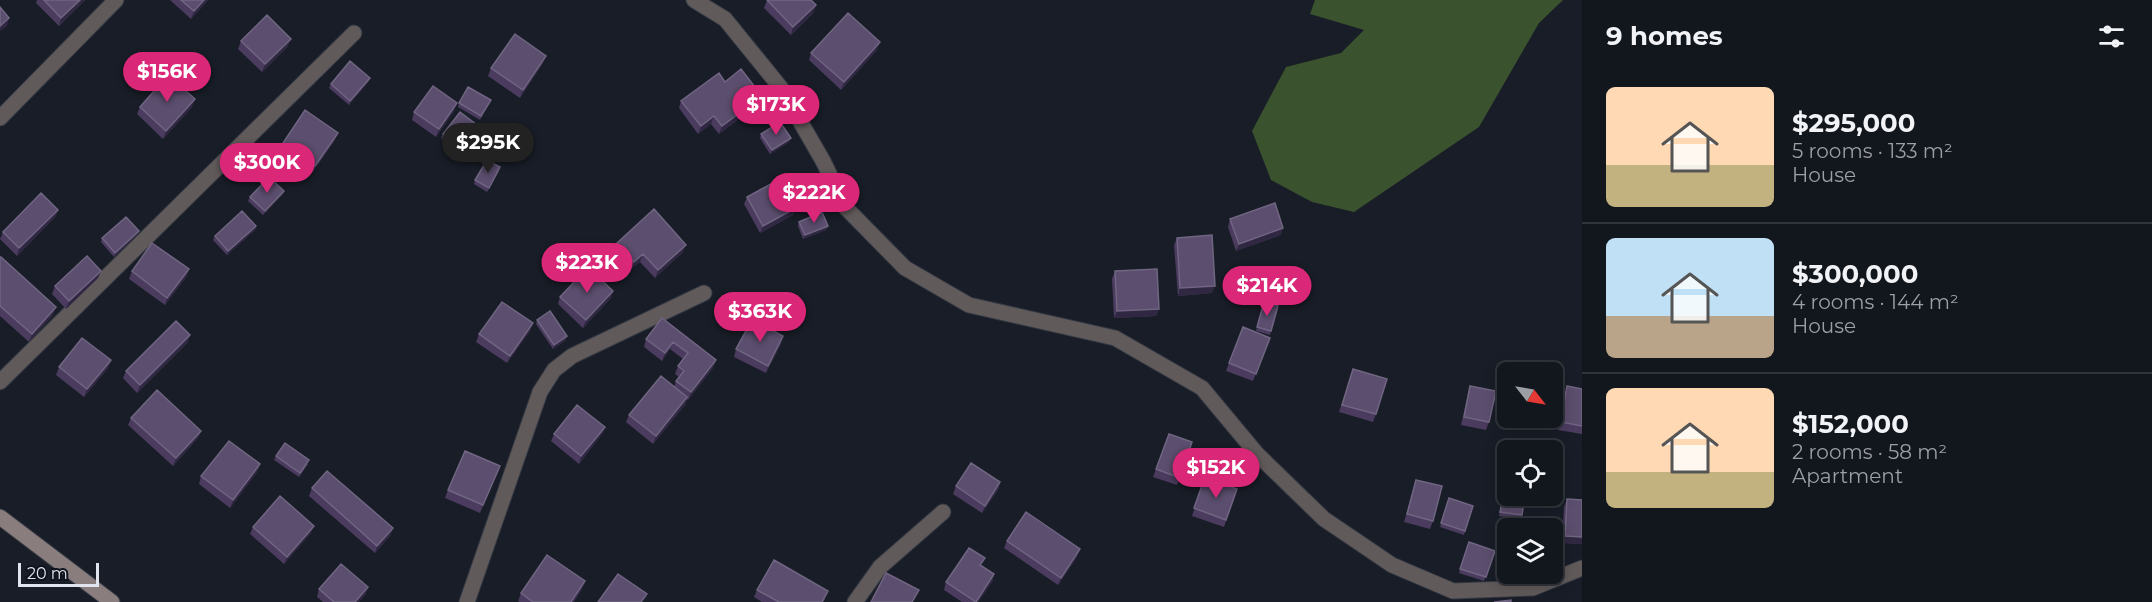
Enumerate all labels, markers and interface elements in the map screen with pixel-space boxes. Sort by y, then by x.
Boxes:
text: 9 homes [1606,20,1723,52]
icon: filters [2095,20,2128,53]
pin: $156K [125,52,209,103]
text: $156K [137,59,197,83]
pin: $173K [734,85,818,136]
text: $173K [746,92,806,116]
text: $295,000 [1792,107,1915,139]
icon: home [1654,111,1726,183]
pin: $295K [446,123,530,174]
text: $295K [456,130,520,154]
text: 5 rooms · 133 m² [1792,139,1953,163]
pin: $300K [225,143,309,194]
text: $300K [234,150,300,174]
text: House [1792,163,1856,187]
pin: $222K [772,173,856,224]
text: $222K [783,180,845,204]
pin: $223K [545,243,629,294]
text: $223K [556,250,619,274]
text: $300,000 [1792,258,1918,290]
icon: home [1654,262,1726,334]
pin: $214K [1225,266,1309,317]
text: $214K [1237,273,1297,297]
text: 4 rooms · 144 m² [1792,290,1959,314]
pin: $363K [718,292,802,343]
text: $363K [728,299,792,323]
text: House [1792,314,1856,338]
north arrow [1497,362,1563,428]
map controls [1497,362,1563,584]
text: $152,000 [1792,408,1909,440]
icon: home [1654,412,1726,484]
button: locate [1497,440,1563,506]
text: 2 rooms · 58 m² [1792,440,1947,464]
pin: $152K [1174,448,1258,499]
text: $152K [1187,455,1245,479]
text: Apartment [1792,464,1903,488]
button: layers [1497,518,1563,584]
scale bar [18,560,99,588]
text: 20 m [27,564,68,583]

